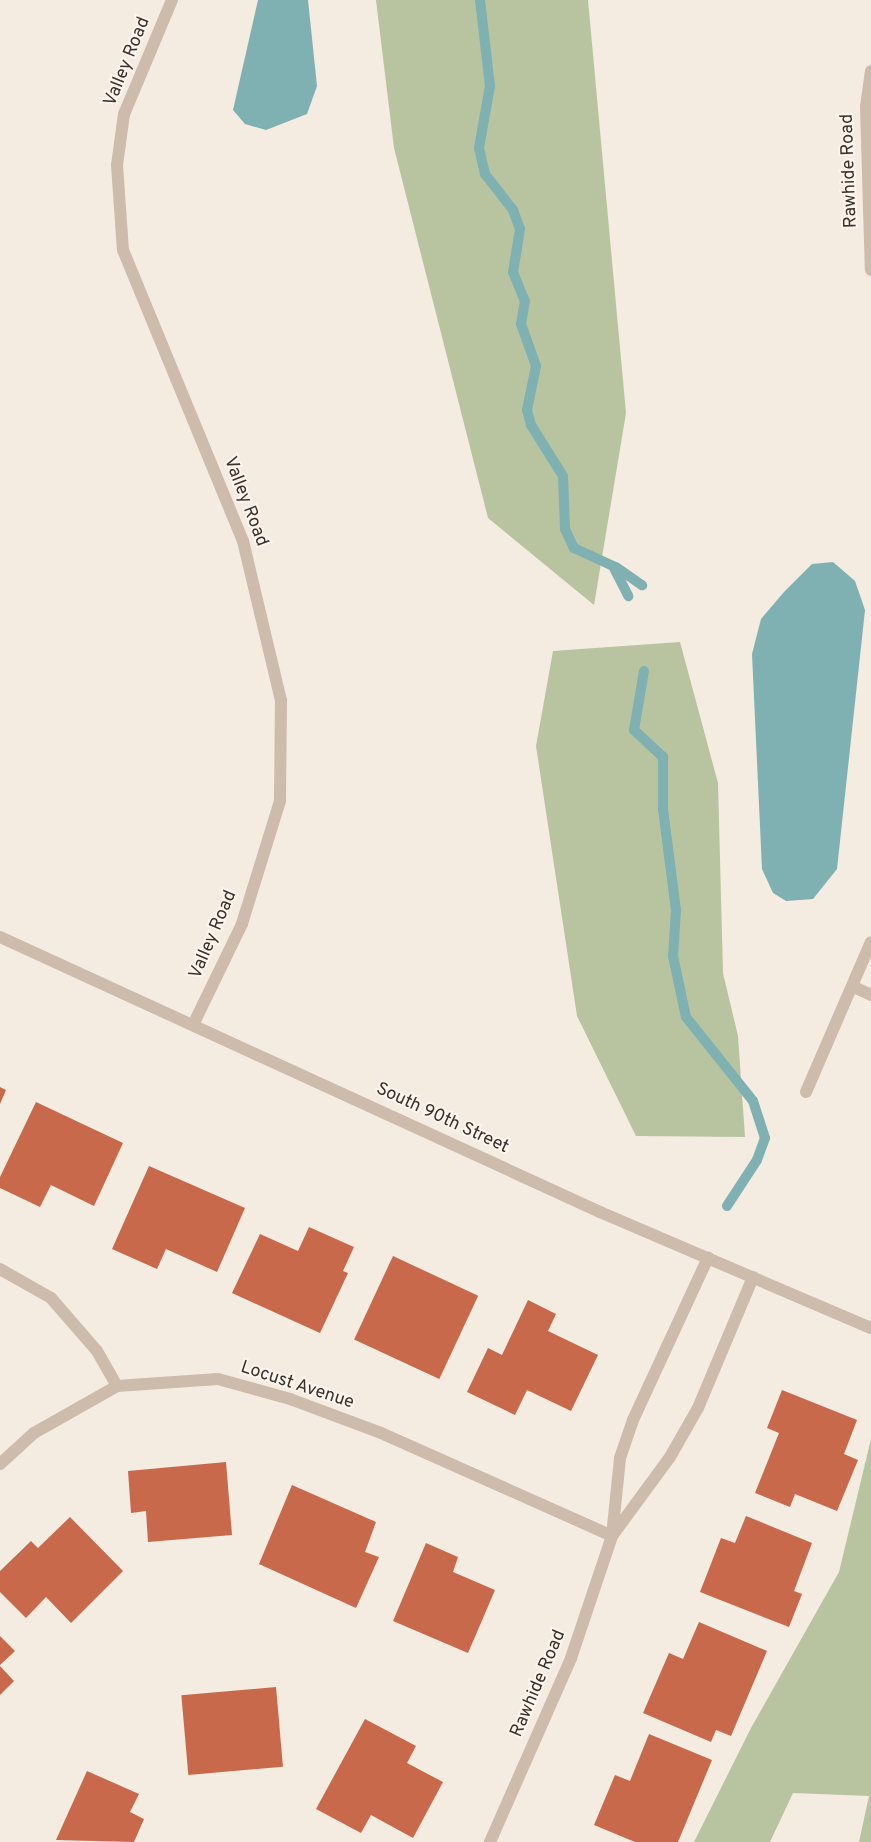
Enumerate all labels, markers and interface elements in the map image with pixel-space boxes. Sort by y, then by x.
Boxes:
street label: Valley Road [100,14,156,110]
street label: Rawhide Road [837,113,863,229]
street label: Valley Road [218,454,272,550]
street label: Valley Road [186,887,242,983]
street label: South 90th Street [372,1079,512,1159]
street label: Locust Avenue [237,1357,357,1415]
street label: Rawhide Road [507,1627,571,1741]

